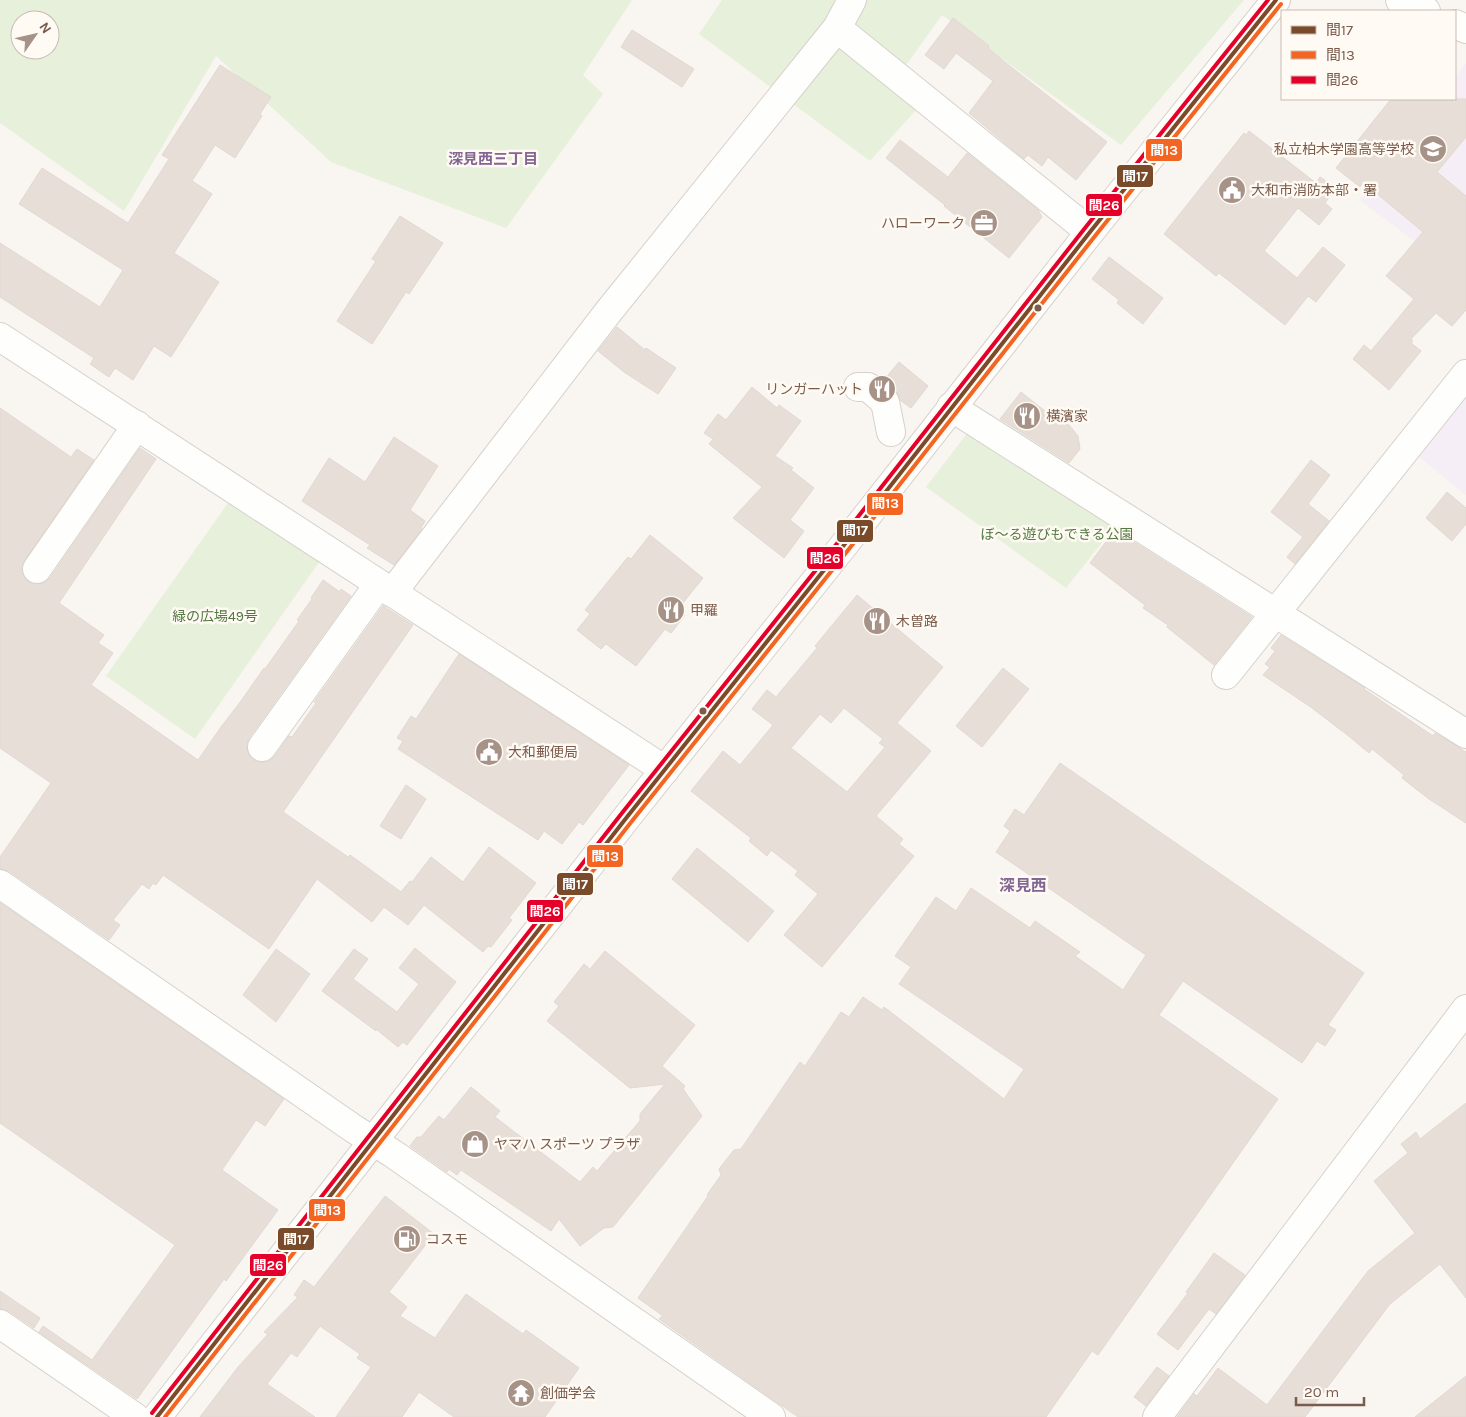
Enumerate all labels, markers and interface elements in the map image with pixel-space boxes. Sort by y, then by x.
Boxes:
north arrow [10,10,60,60]
legend [1281,10,1456,100]
text: N [36,19,55,37]
text: 間17 [1326,21,1353,39]
text: 間13 [1326,46,1355,64]
text: 間26 [1326,71,1358,89]
school or university icon: 私立柏木学園高等学校 [1418,134,1448,164]
line badge: 間13 [1145,138,1183,162]
place label: 私立柏木学園高等学校 [1274,141,1414,158]
text: 間13 [1150,142,1178,159]
district label: 深見西三丁目 [448,150,538,168]
line badge: 間17 [1116,164,1154,188]
text: 間17 [1122,168,1148,185]
public building icon: 大和市消防本部・署 [1217,175,1247,205]
place label: 大和市消防本部・署 [1251,182,1377,199]
line badge: 間26 [1085,193,1123,217]
text: 間26 [1089,197,1119,214]
office icon: ハローワーク [969,208,999,238]
place label: ハローワーク [881,215,965,232]
unlabelled marker [1033,303,1043,313]
restaurant icon: リンガーハット [867,374,897,404]
place label: リンガーハット [765,381,863,398]
restaurant icon: 横濱家 [1012,401,1042,431]
place label: 横濱家 [1046,408,1088,425]
line badge: 間13 [866,492,904,516]
text: 間13 [871,495,899,512]
line badge: 間17 [836,519,874,543]
text: 間17 [842,522,868,539]
park label: ぼ～る遊びもできる公園 [980,526,1134,543]
line badge: 間26 [806,546,844,570]
text: 間26 [810,550,840,567]
restaurant icon: 甲羅 [656,595,686,625]
place label: 甲羅 [690,602,718,619]
restaurant icon: 木曽路 [862,606,892,636]
park label: 緑の広場49号 [172,608,258,625]
place label: 木曽路 [896,613,938,630]
unlabelled marker [698,706,708,716]
public building icon: 大和郵便局 [474,737,504,767]
place label: 大和郵便局 [508,744,578,761]
line badge: 間13 [586,844,624,868]
text: 間13 [591,848,619,865]
line badge: 間17 [556,872,594,896]
text: 間17 [562,876,588,893]
district label: 深見西 [999,876,1047,895]
line badge: 間26 [526,899,564,923]
text: 間26 [530,903,560,920]
shop icon: ヤマハ スポーツ プラザ [460,1129,490,1159]
place label: ヤマハ スポーツ プラザ [494,1136,640,1153]
line badge: 間13 [308,1198,346,1222]
text: 間13 [313,1202,341,1219]
fuel station icon: コスモ [392,1224,422,1254]
line badge: 間17 [277,1227,315,1251]
text: 間17 [283,1231,309,1248]
place label: コスモ [426,1231,468,1248]
line badge: 間26 [249,1253,287,1277]
text: 間26 [253,1257,283,1274]
scale bar [1296,1374,1364,1406]
temple icon: 創価学会 [506,1378,536,1408]
text: 20 m [1304,1383,1339,1401]
place label: 創価学会 [540,1385,596,1402]

